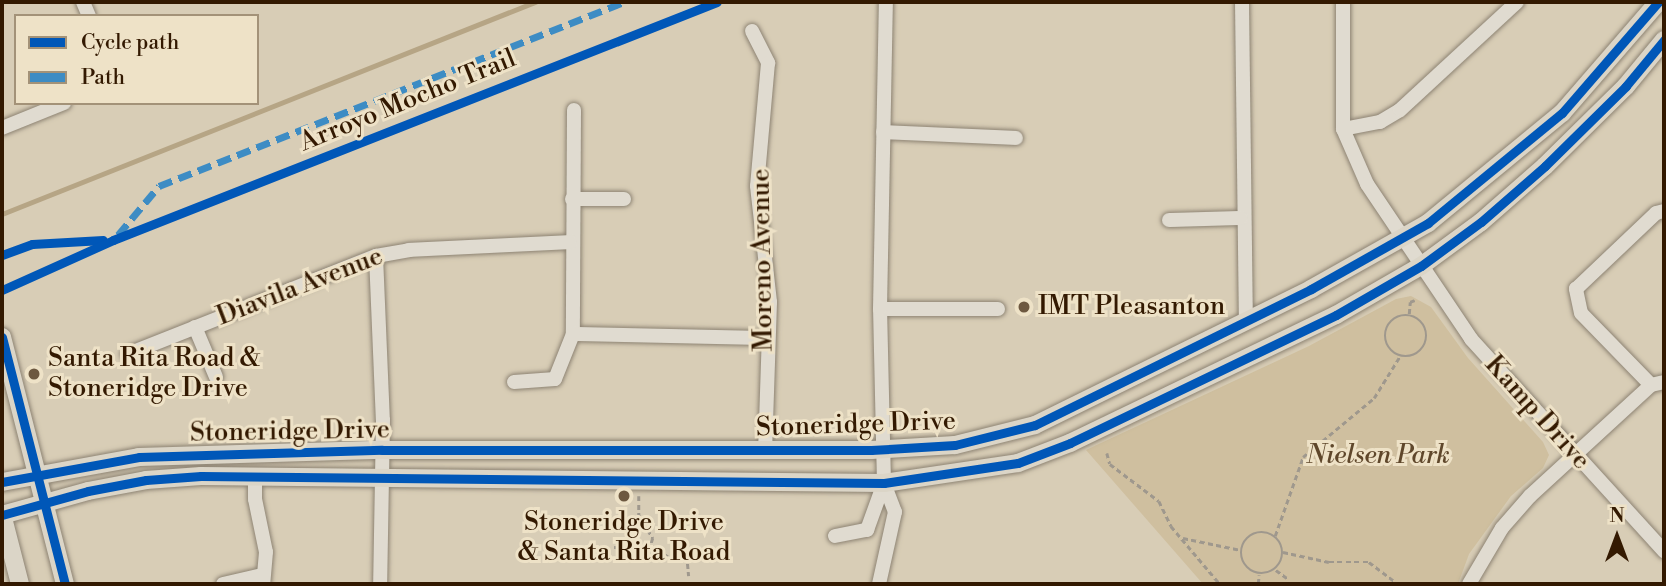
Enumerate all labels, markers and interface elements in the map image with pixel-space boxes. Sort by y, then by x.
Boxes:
legend [14,14,259,105]
text: Cycle path [81,30,179,56]
street label: Arroyo Mocho Trail [295,43,521,159]
text: Path [81,65,125,91]
street label: Moreno Avenue [746,168,780,352]
street label: Diavila Avenue [213,241,387,333]
place label: IMT Pleasanton [1038,291,1225,323]
marker: IMT Pleasanton [1016,299,1032,315]
place label: Santa Rita Road & Stoneridge Drive [48,343,261,404]
street label: Kamp Drive [1478,350,1596,476]
marker: Santa Rita Road & Stoneridge Drive [26,366,42,382]
street label: Stoneridge Drive [756,406,956,444]
street label: Stoneridge Drive [190,415,390,449]
park label: Nielsen Park [1306,440,1450,472]
marker: Stoneridge Drive & Santa Rita Road [616,488,632,504]
north arrow [1582,502,1652,572]
text: N [1609,504,1625,528]
place label: Stoneridge Drive & Santa Rita Road [518,507,730,568]

